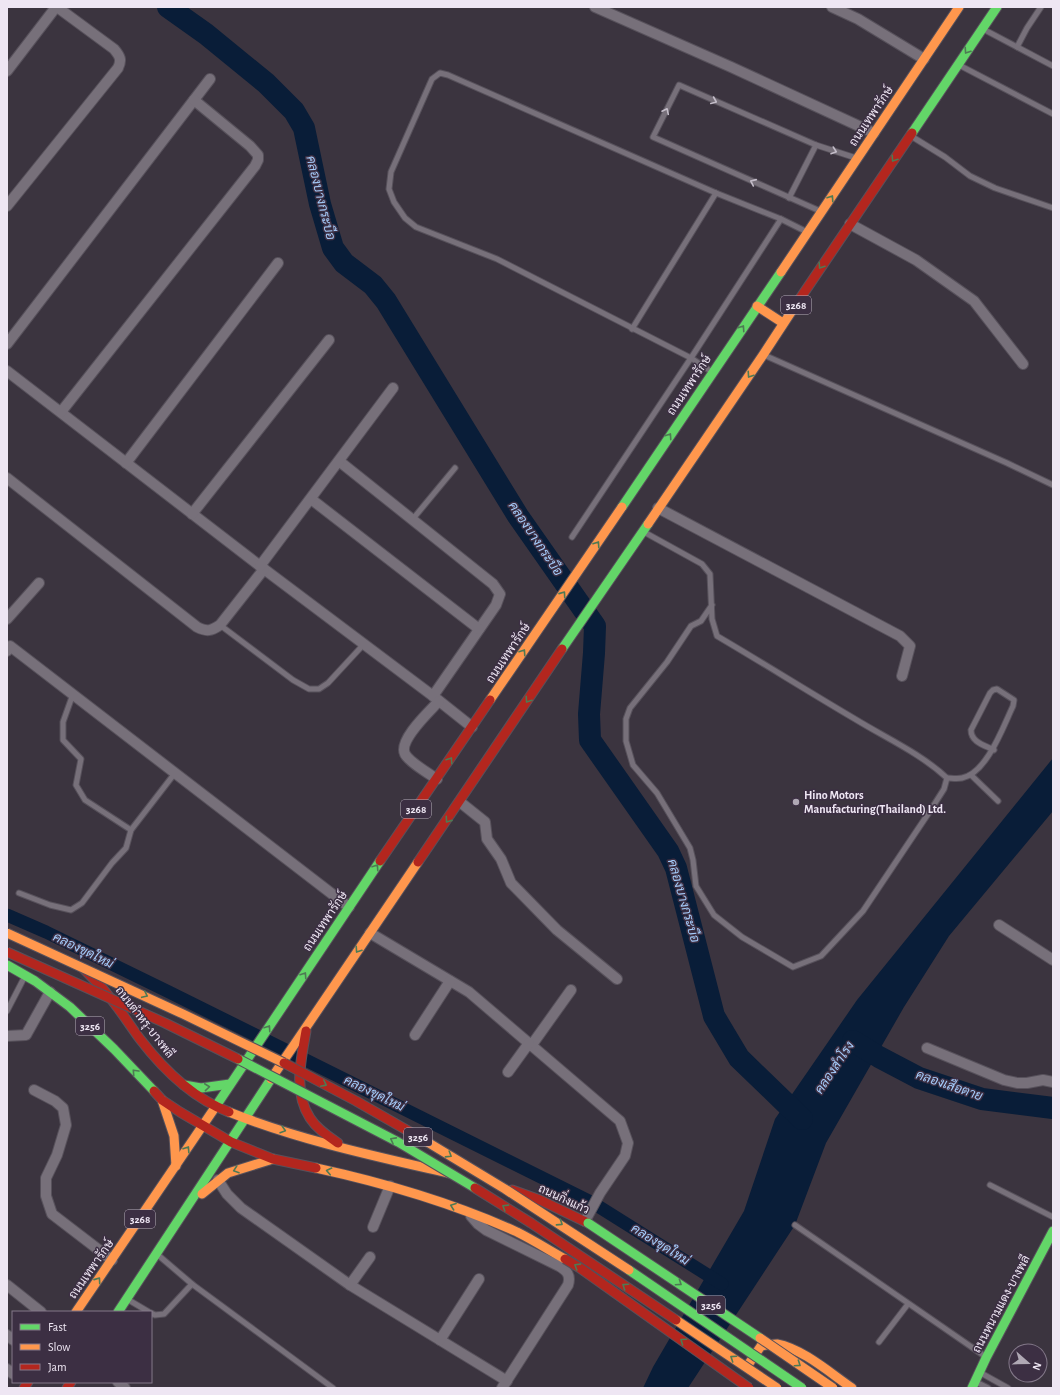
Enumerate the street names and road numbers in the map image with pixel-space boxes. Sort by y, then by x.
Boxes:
street label: ถนนเทพารักษ์ [845,82,896,148]
road number: 3268 [781,296,811,314]
street label: ถนนเทพารักษ์ [663,351,714,417]
street label: ถนนเทพารักษ์ [482,619,533,685]
road number: 3268 [401,800,431,818]
street label: ถนนเทพารักษ์ [299,887,350,953]
street label: ถนนตำหรุ-บางพลี [111,983,178,1062]
road number: 3256 [76,1017,104,1035]
road number: 3256 [404,1128,432,1146]
street label: ถนนกิ่งแก้ว [537,1178,593,1216]
road number: 3268 [125,1210,155,1228]
street label: ถนนเทพารักษ์ [65,1235,116,1301]
street label: ถนนหนามแดง-บางพลี [968,1252,1032,1355]
road number: 3256 [697,1296,725,1314]

